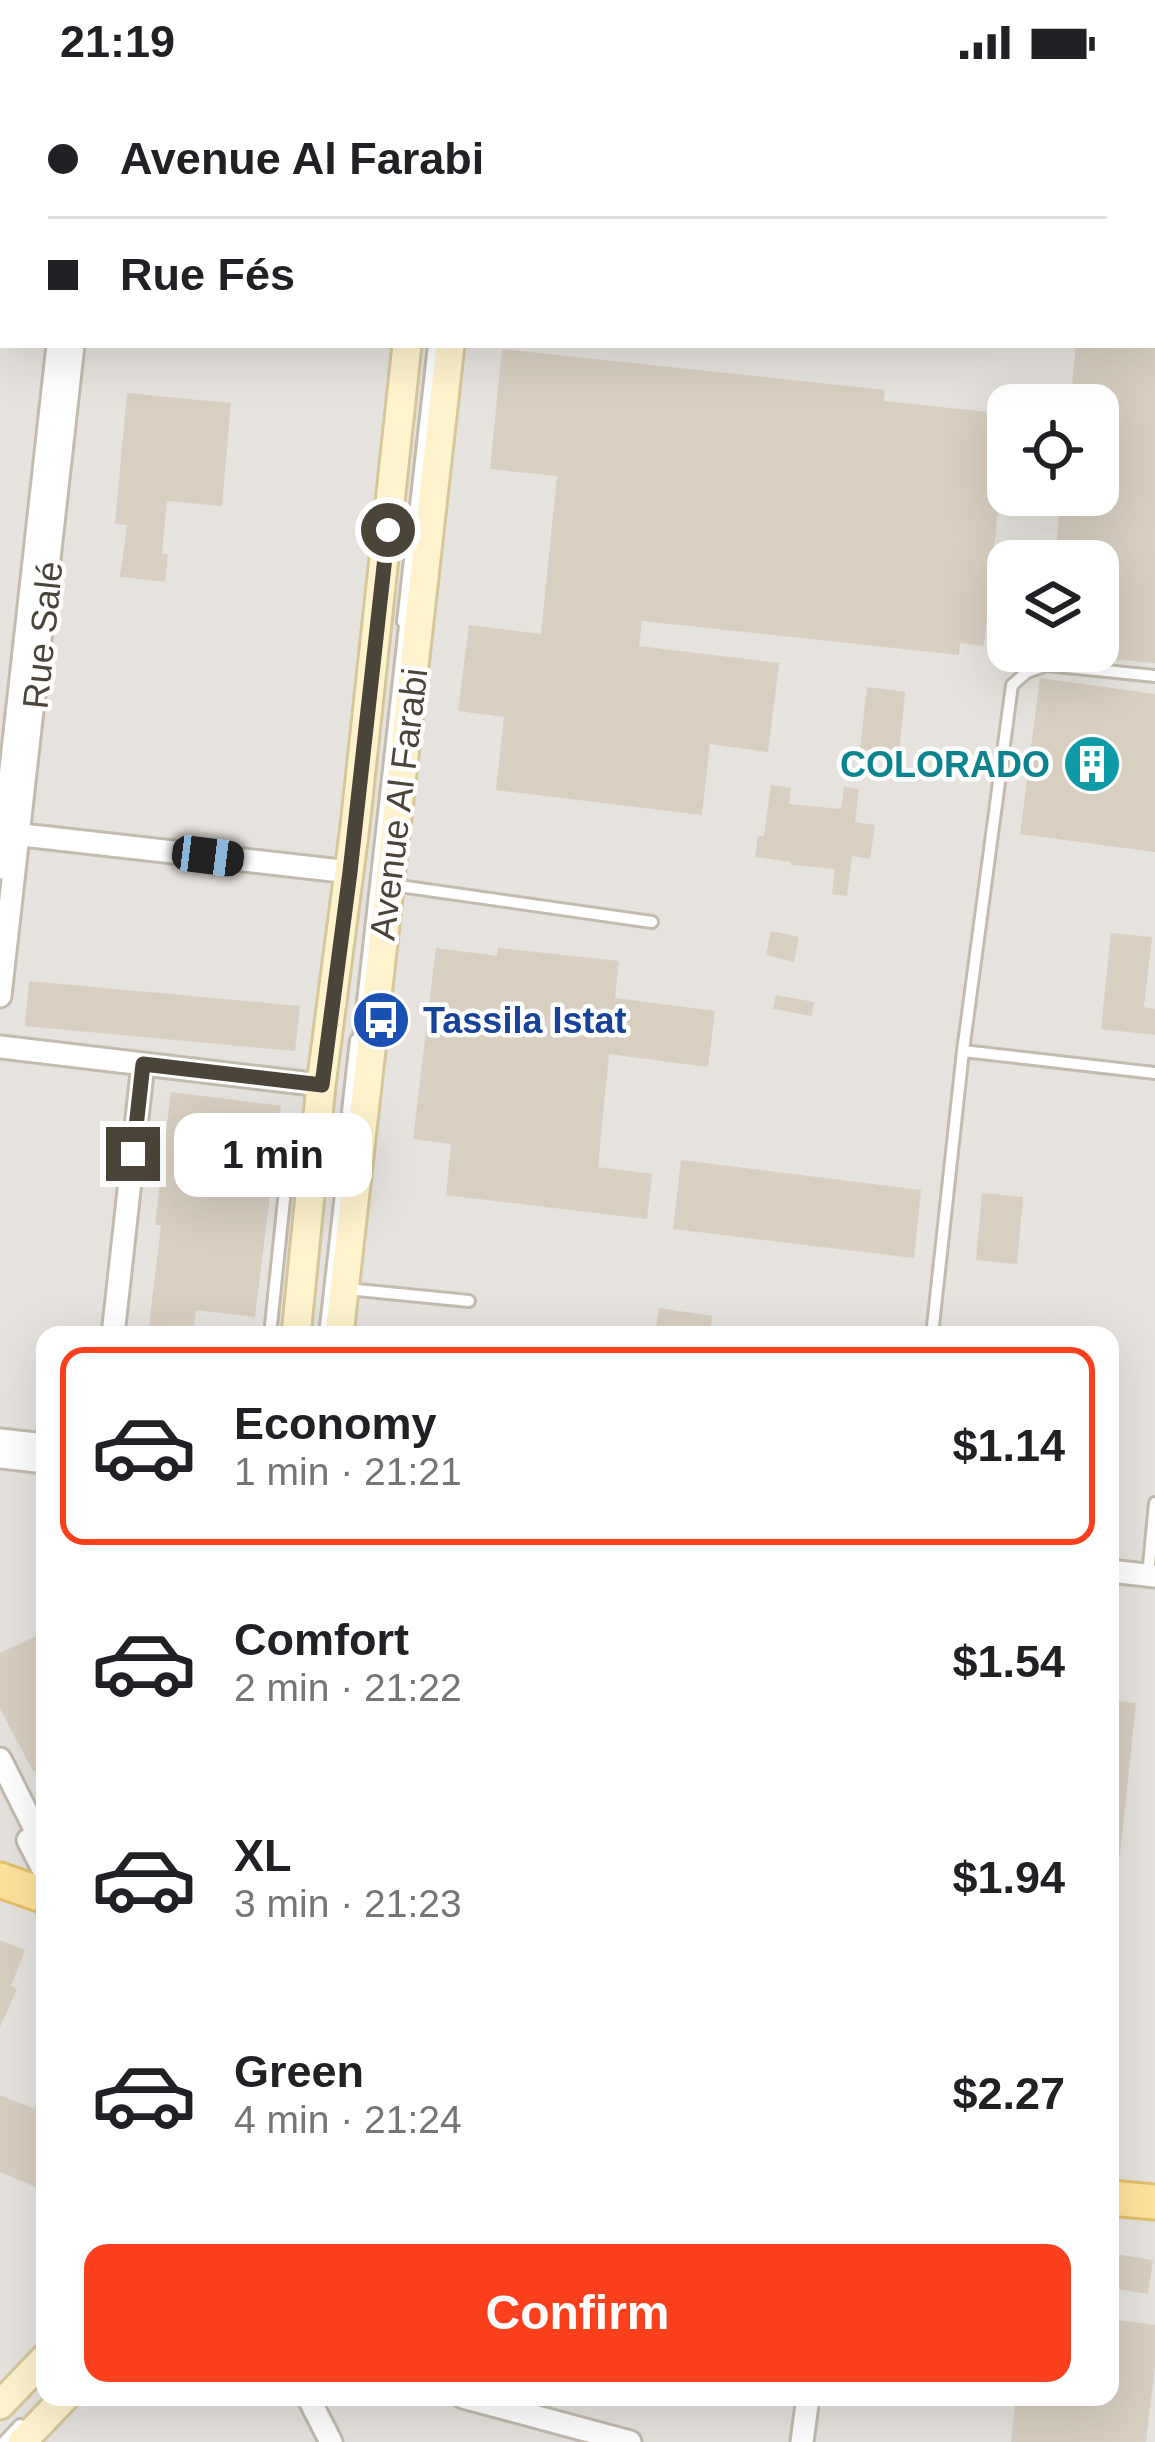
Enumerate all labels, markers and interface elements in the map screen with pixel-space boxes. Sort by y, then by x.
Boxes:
text: 21:19 [60,16,175,67]
text: Avenue Al Farabi [120,133,484,184]
text: Rue Fés [120,249,295,300]
map controls [987,384,1119,672]
button: locate [987,384,1119,516]
route start [361,503,415,557]
button: layers [987,540,1119,672]
street label: Rue Salé [14,559,71,711]
street label: Avenue Al Farabi [361,666,436,942]
building icon: COLORADO [1061,733,1123,795]
place label: COLORADO [840,744,1050,785]
car [170,834,246,878]
bus stop icon: Tassila Istat [350,989,412,1051]
place label: Tassila Istat [423,1000,626,1041]
callout: 1 min [175,1112,373,1196]
route end [106,1127,160,1181]
text: 1 min [222,1133,324,1176]
icon: car [90,1392,198,1500]
text: Economy [234,1398,437,1449]
text: $1.14 [952,1420,1065,1471]
text: 1 min · 21:21 [234,1450,462,1493]
icon: car [90,1608,198,1716]
text: Comfort [234,1614,409,1665]
text: $1.54 [952,1636,1065,1687]
text: 2 min · 21:22 [234,1666,462,1709]
icon: car [90,1824,198,1932]
text: XL [234,1830,292,1881]
text: $1.94 [952,1852,1065,1903]
text: 3 min · 21:23 [234,1882,462,1925]
icon: car [90,2040,198,2148]
text: Green [234,2046,364,2097]
text: $2.27 [952,2068,1065,2119]
text: 4 min · 21:24 [234,2098,462,2141]
button: Confirm [84,2244,1071,2382]

